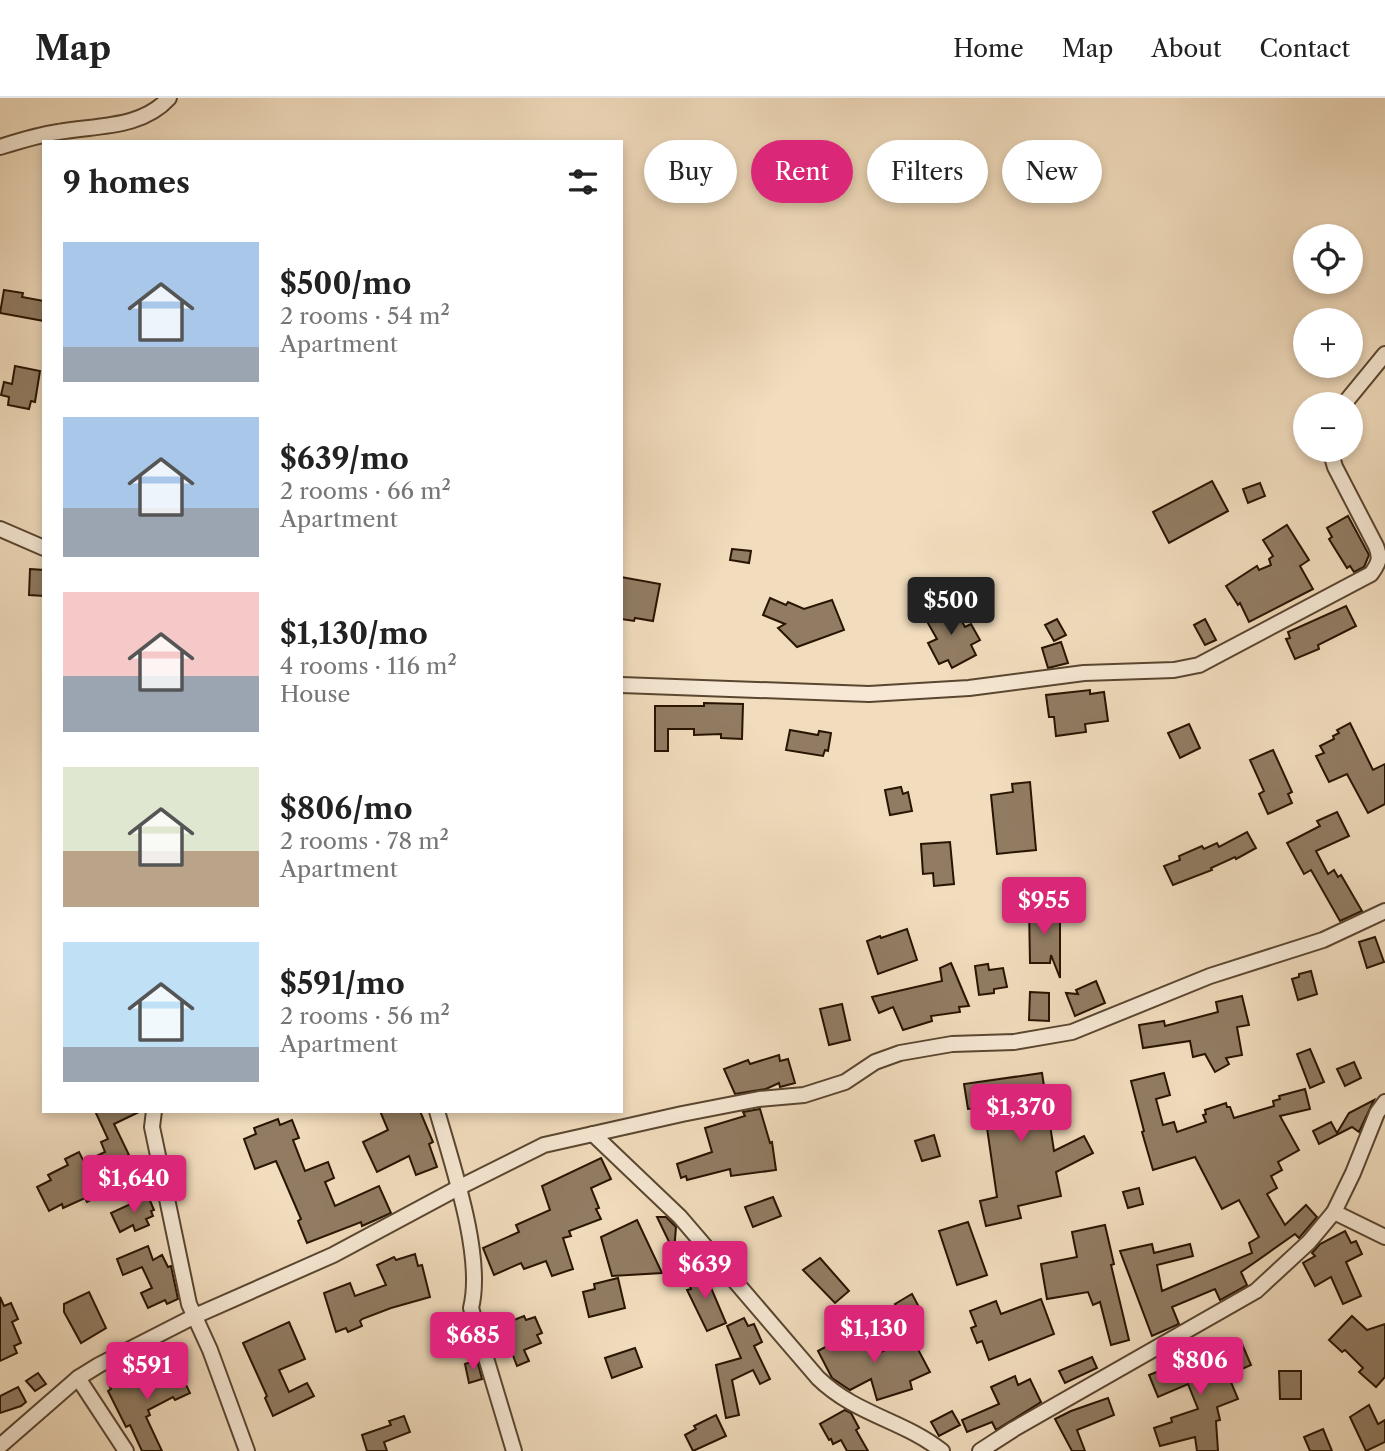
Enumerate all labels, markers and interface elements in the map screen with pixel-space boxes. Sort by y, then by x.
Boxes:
text: Map [35,28,111,69]
text: Home [953,34,1024,63]
text: Map [1062,34,1113,63]
text: About [1151,34,1222,63]
text: Contact [1260,34,1350,63]
chip: Buy [644,140,737,203]
chip: Rent [751,140,853,203]
chip: Filters [867,140,988,203]
chip: New [1002,140,1102,203]
icon: filters [564,163,602,201]
text: 9 homes [63,164,190,201]
map controls [1293,224,1363,462]
button: locate [1293,224,1363,294]
text: $500/mo [280,265,411,302]
icon: home [119,270,203,354]
text: 2 rooms · 54 m² [280,302,450,330]
button: + [1293,308,1363,378]
text: Apartment [280,330,398,358]
button: − [1293,392,1363,462]
text: $639/mo [280,440,409,477]
icon: home [119,445,203,529]
text: 2 rooms · 66 m² [280,477,451,505]
text: Apartment [280,505,398,533]
pin: $500 [910,578,992,637]
text: $500 [924,586,978,614]
text: $1,130/mo [280,615,428,652]
icon: home [119,620,203,704]
text: 4 rooms · 116 m² [280,652,457,680]
text: House [280,680,350,708]
text: $806/mo [280,790,412,827]
icon: home [119,795,203,879]
text: 2 rooms · 78 m² [280,827,449,855]
text: Apartment [280,855,398,883]
pin: $955 [1003,878,1085,937]
text: $955 [1018,886,1070,914]
text: $591/mo [280,965,405,1002]
icon: home [119,970,203,1054]
text: 2 rooms · 56 m² [280,1002,450,1030]
text: Apartment [280,1030,398,1058]
pin: $1,370 [964,1084,1078,1144]
text: $1,370 [986,1093,1056,1121]
pin: $1,640 [77,1156,191,1215]
text: $1,640 [98,1164,170,1192]
pin: $639 [664,1242,746,1301]
text: $639 [678,1250,732,1278]
pin: $1,130 [817,1306,931,1365]
pin: $685 [432,1312,514,1372]
text: $1,130 [840,1314,908,1342]
text: $685 [446,1321,500,1349]
pin: $806 [1159,1338,1241,1397]
pin: $591 [106,1342,188,1402]
text: $806 [1172,1346,1228,1374]
text: $591 [122,1351,172,1379]

